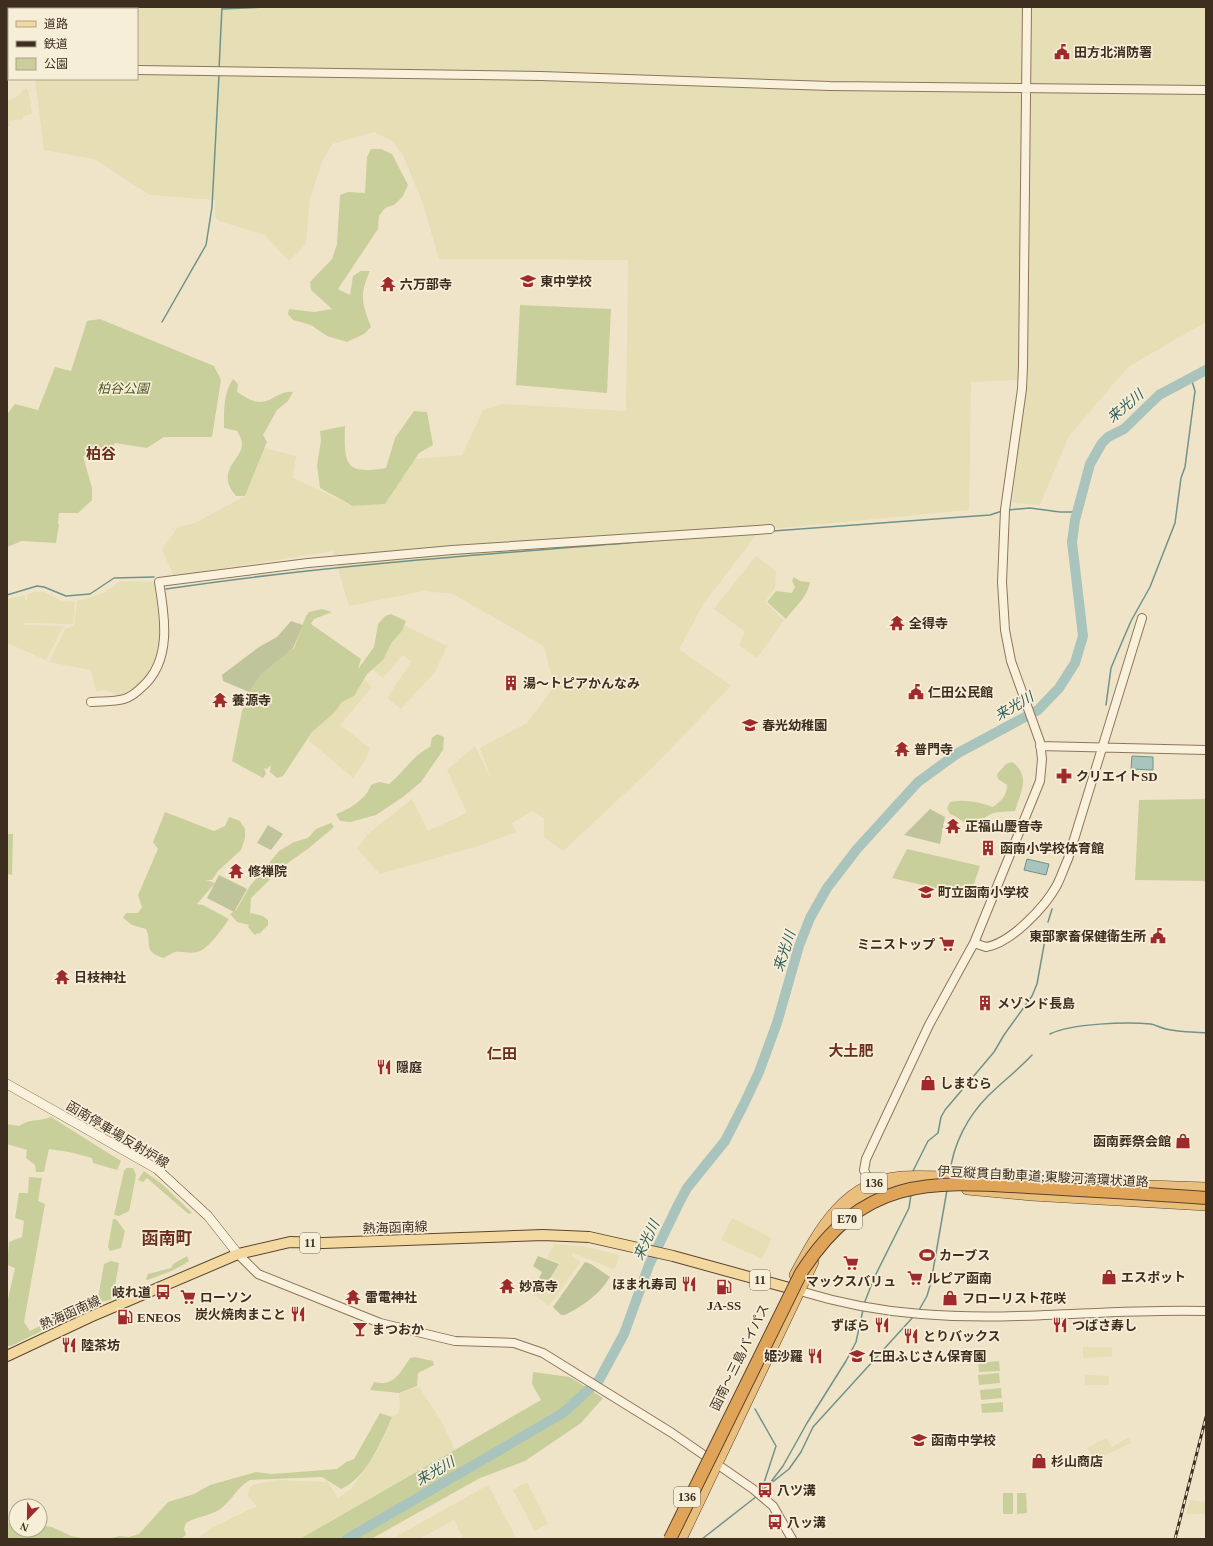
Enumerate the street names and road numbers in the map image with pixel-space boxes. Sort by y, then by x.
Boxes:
street label: 函南停車場反射炉線 [64,1098,172,1171]
street label: 伊豆縦貫自動車道;東駿河湾環状道路 [937,1163,1149,1190]
road number: 136 [861,1173,887,1193]
road number: E70 [832,1209,862,1229]
street label: 熱海函南線 [362,1219,428,1236]
road number: 11 [300,1233,320,1253]
road number: 11 [750,1270,770,1290]
street label: 熱海函南線 [37,1292,103,1333]
street label: 函南～三島バイパス [707,1301,772,1413]
road number: 136 [674,1487,700,1507]

